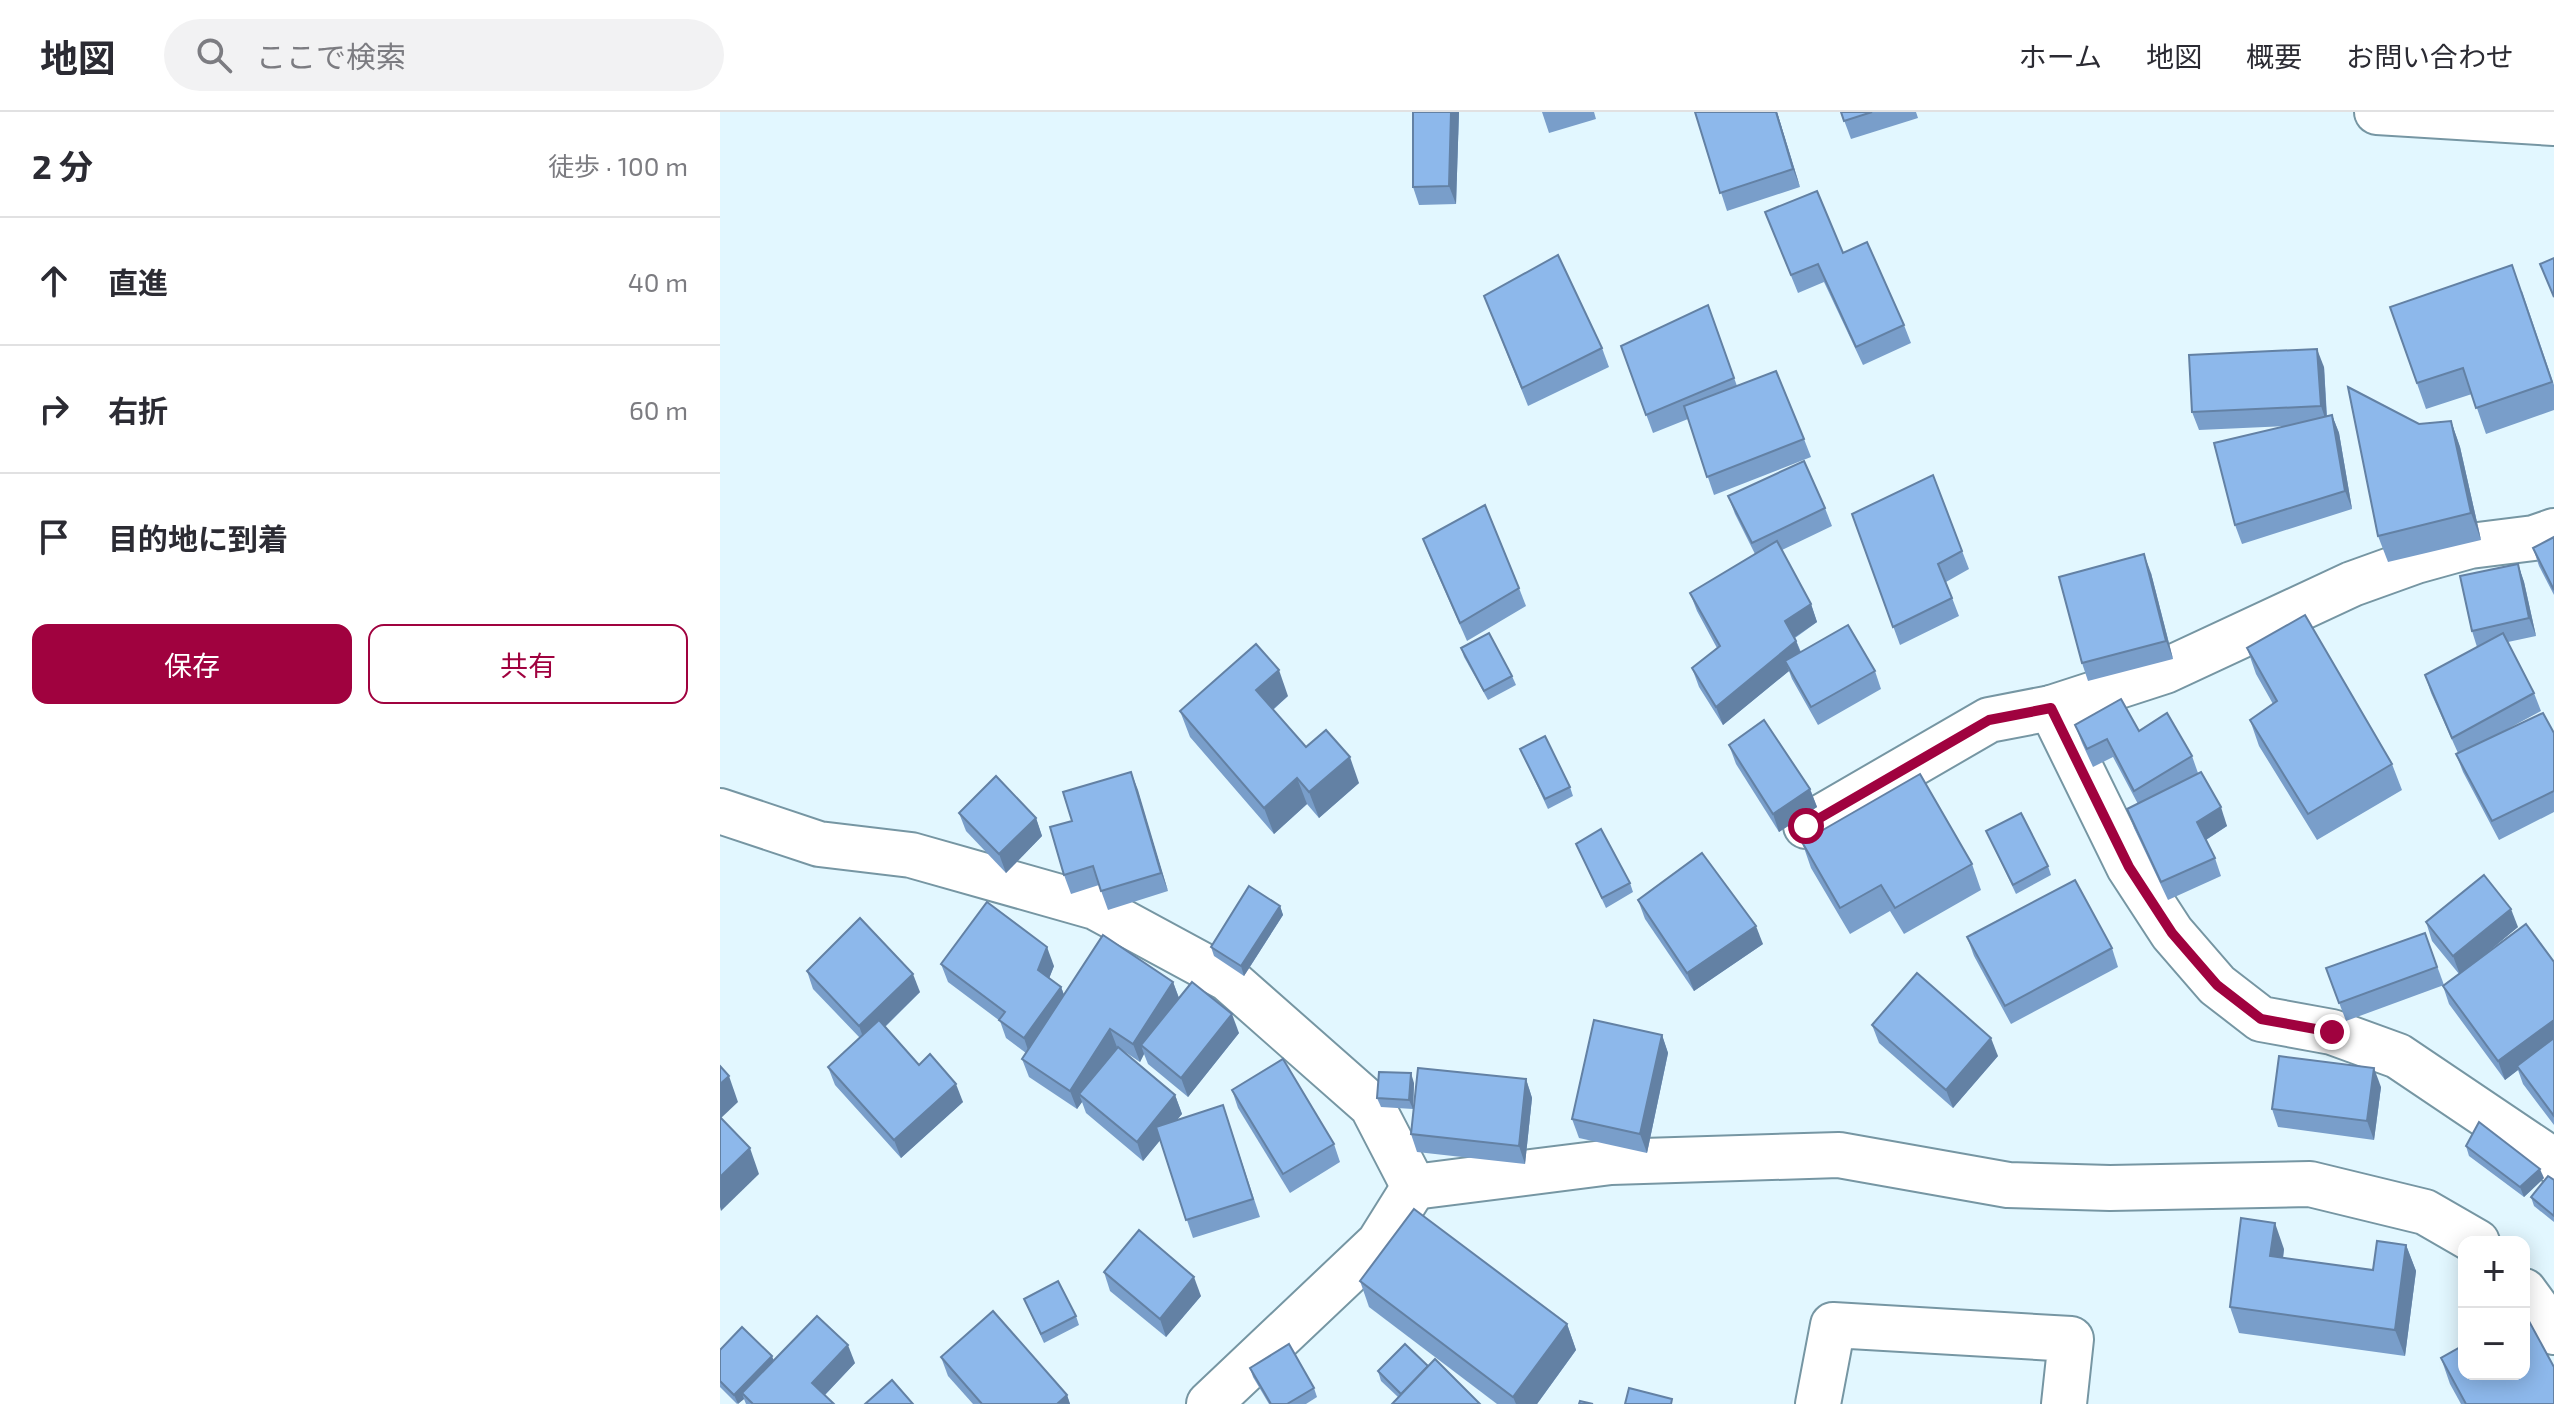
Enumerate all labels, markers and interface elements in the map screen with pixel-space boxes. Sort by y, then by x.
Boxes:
search box [164,19,724,91]
icon: search [192,33,236,77]
text: 地図 [40,34,116,80]
text: ここで検索 [256,38,406,74]
text: ホーム [2019,39,2102,73]
text: 地図 [2146,39,2202,73]
text: 概要 [2246,39,2302,73]
text: お問い合わせ [2346,39,2514,73]
text: 2 分 [32,145,93,186]
text: 徒歩 · 100 m [548,150,688,181]
icon: ahead [32,259,76,303]
text: 直進 [108,264,168,300]
text: 40 m [628,266,688,297]
icon: right [32,387,76,431]
text: 右折 [108,392,168,428]
text: 60 m [629,394,688,425]
icon: arrive [32,515,76,559]
text: 目的地に到着 [108,520,288,556]
button: 保存 [32,624,352,704]
button: 共有 [368,624,688,704]
route start [1788,808,1824,844]
route end [2314,1014,2350,1050]
map controls [2458,1236,2530,1380]
button: + [2458,1236,2530,1308]
button: − [2458,1308,2530,1380]

